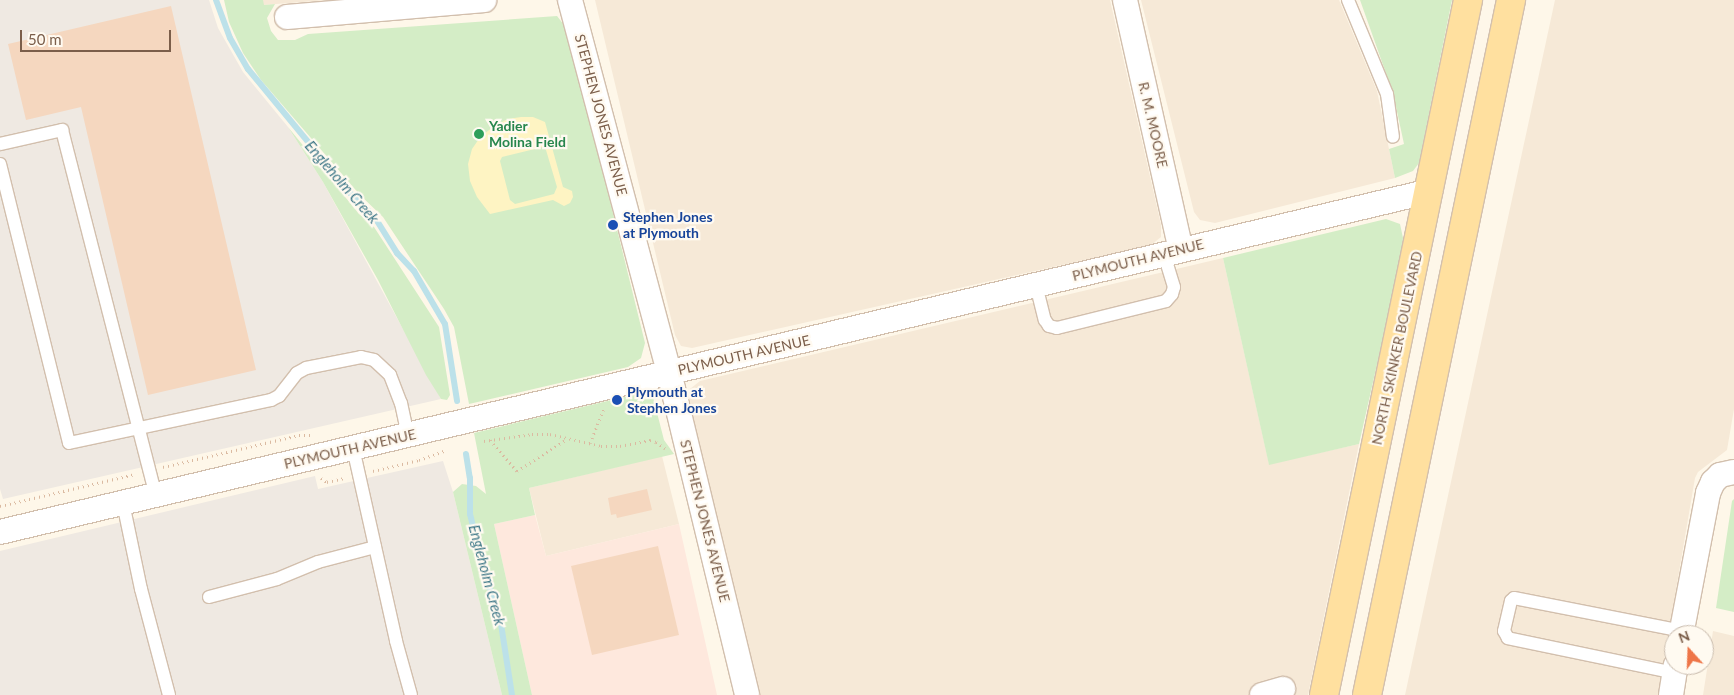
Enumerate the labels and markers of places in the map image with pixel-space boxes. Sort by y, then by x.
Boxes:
place label: Yadier Molina Field [489,118,566,150]
marker: Yadier Molina Field [473,128,485,140]
place label: Stephen Jones at Plymouth [623,209,713,242]
marker: Stephen Jones at Plymouth [607,219,619,231]
place label: Plymouth at Stephen Jones [627,384,717,417]
marker: Plymouth at Stephen Jones [611,394,623,406]

